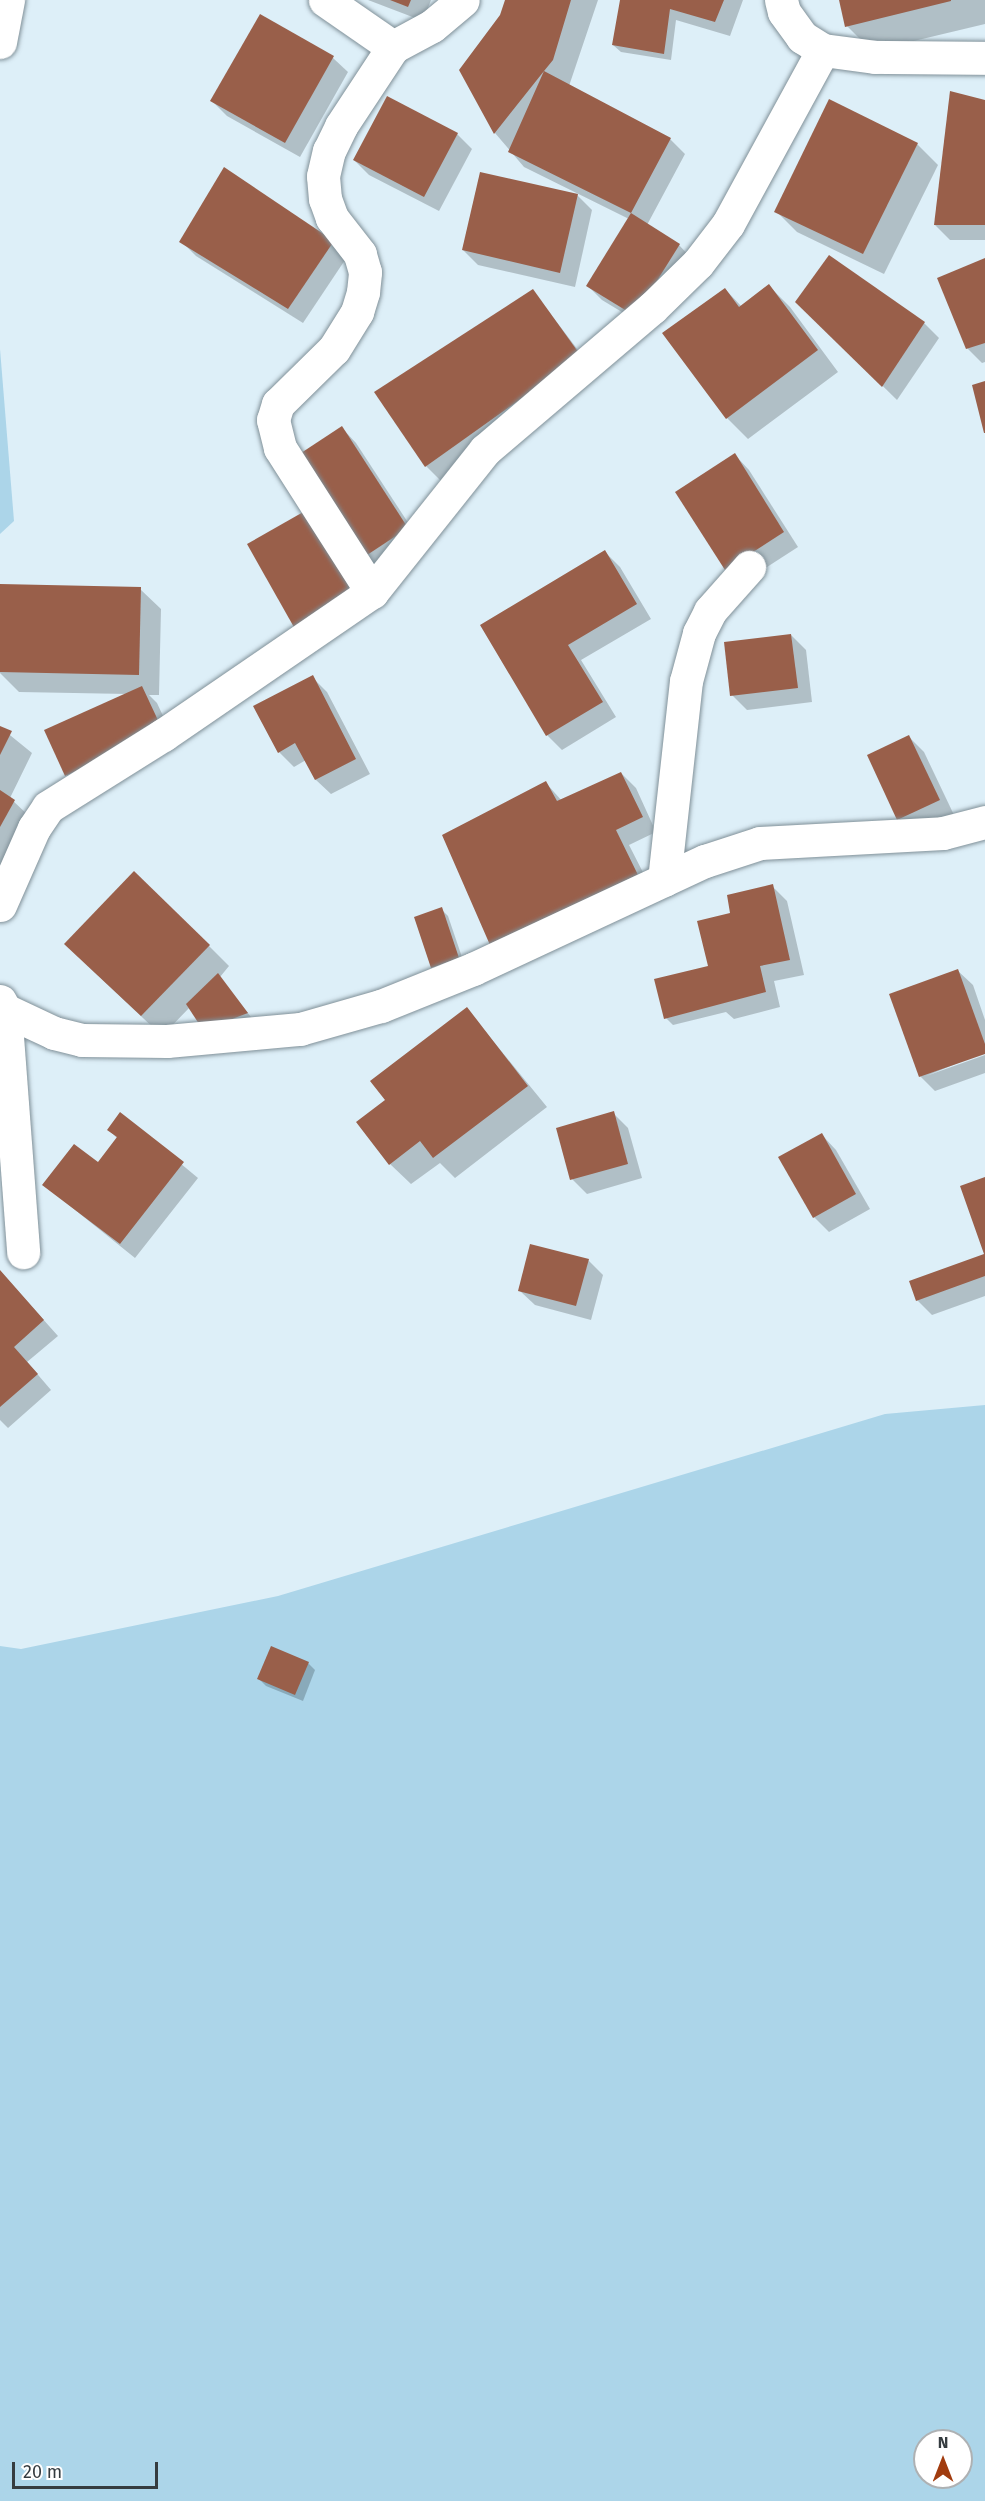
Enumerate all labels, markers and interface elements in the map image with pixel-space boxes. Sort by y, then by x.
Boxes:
north arrow [913,2429,973,2489]
text: N [938,2433,948,2452]
scale bar [15,2450,160,2488]
text: 20 m [23,2461,62,2483]

